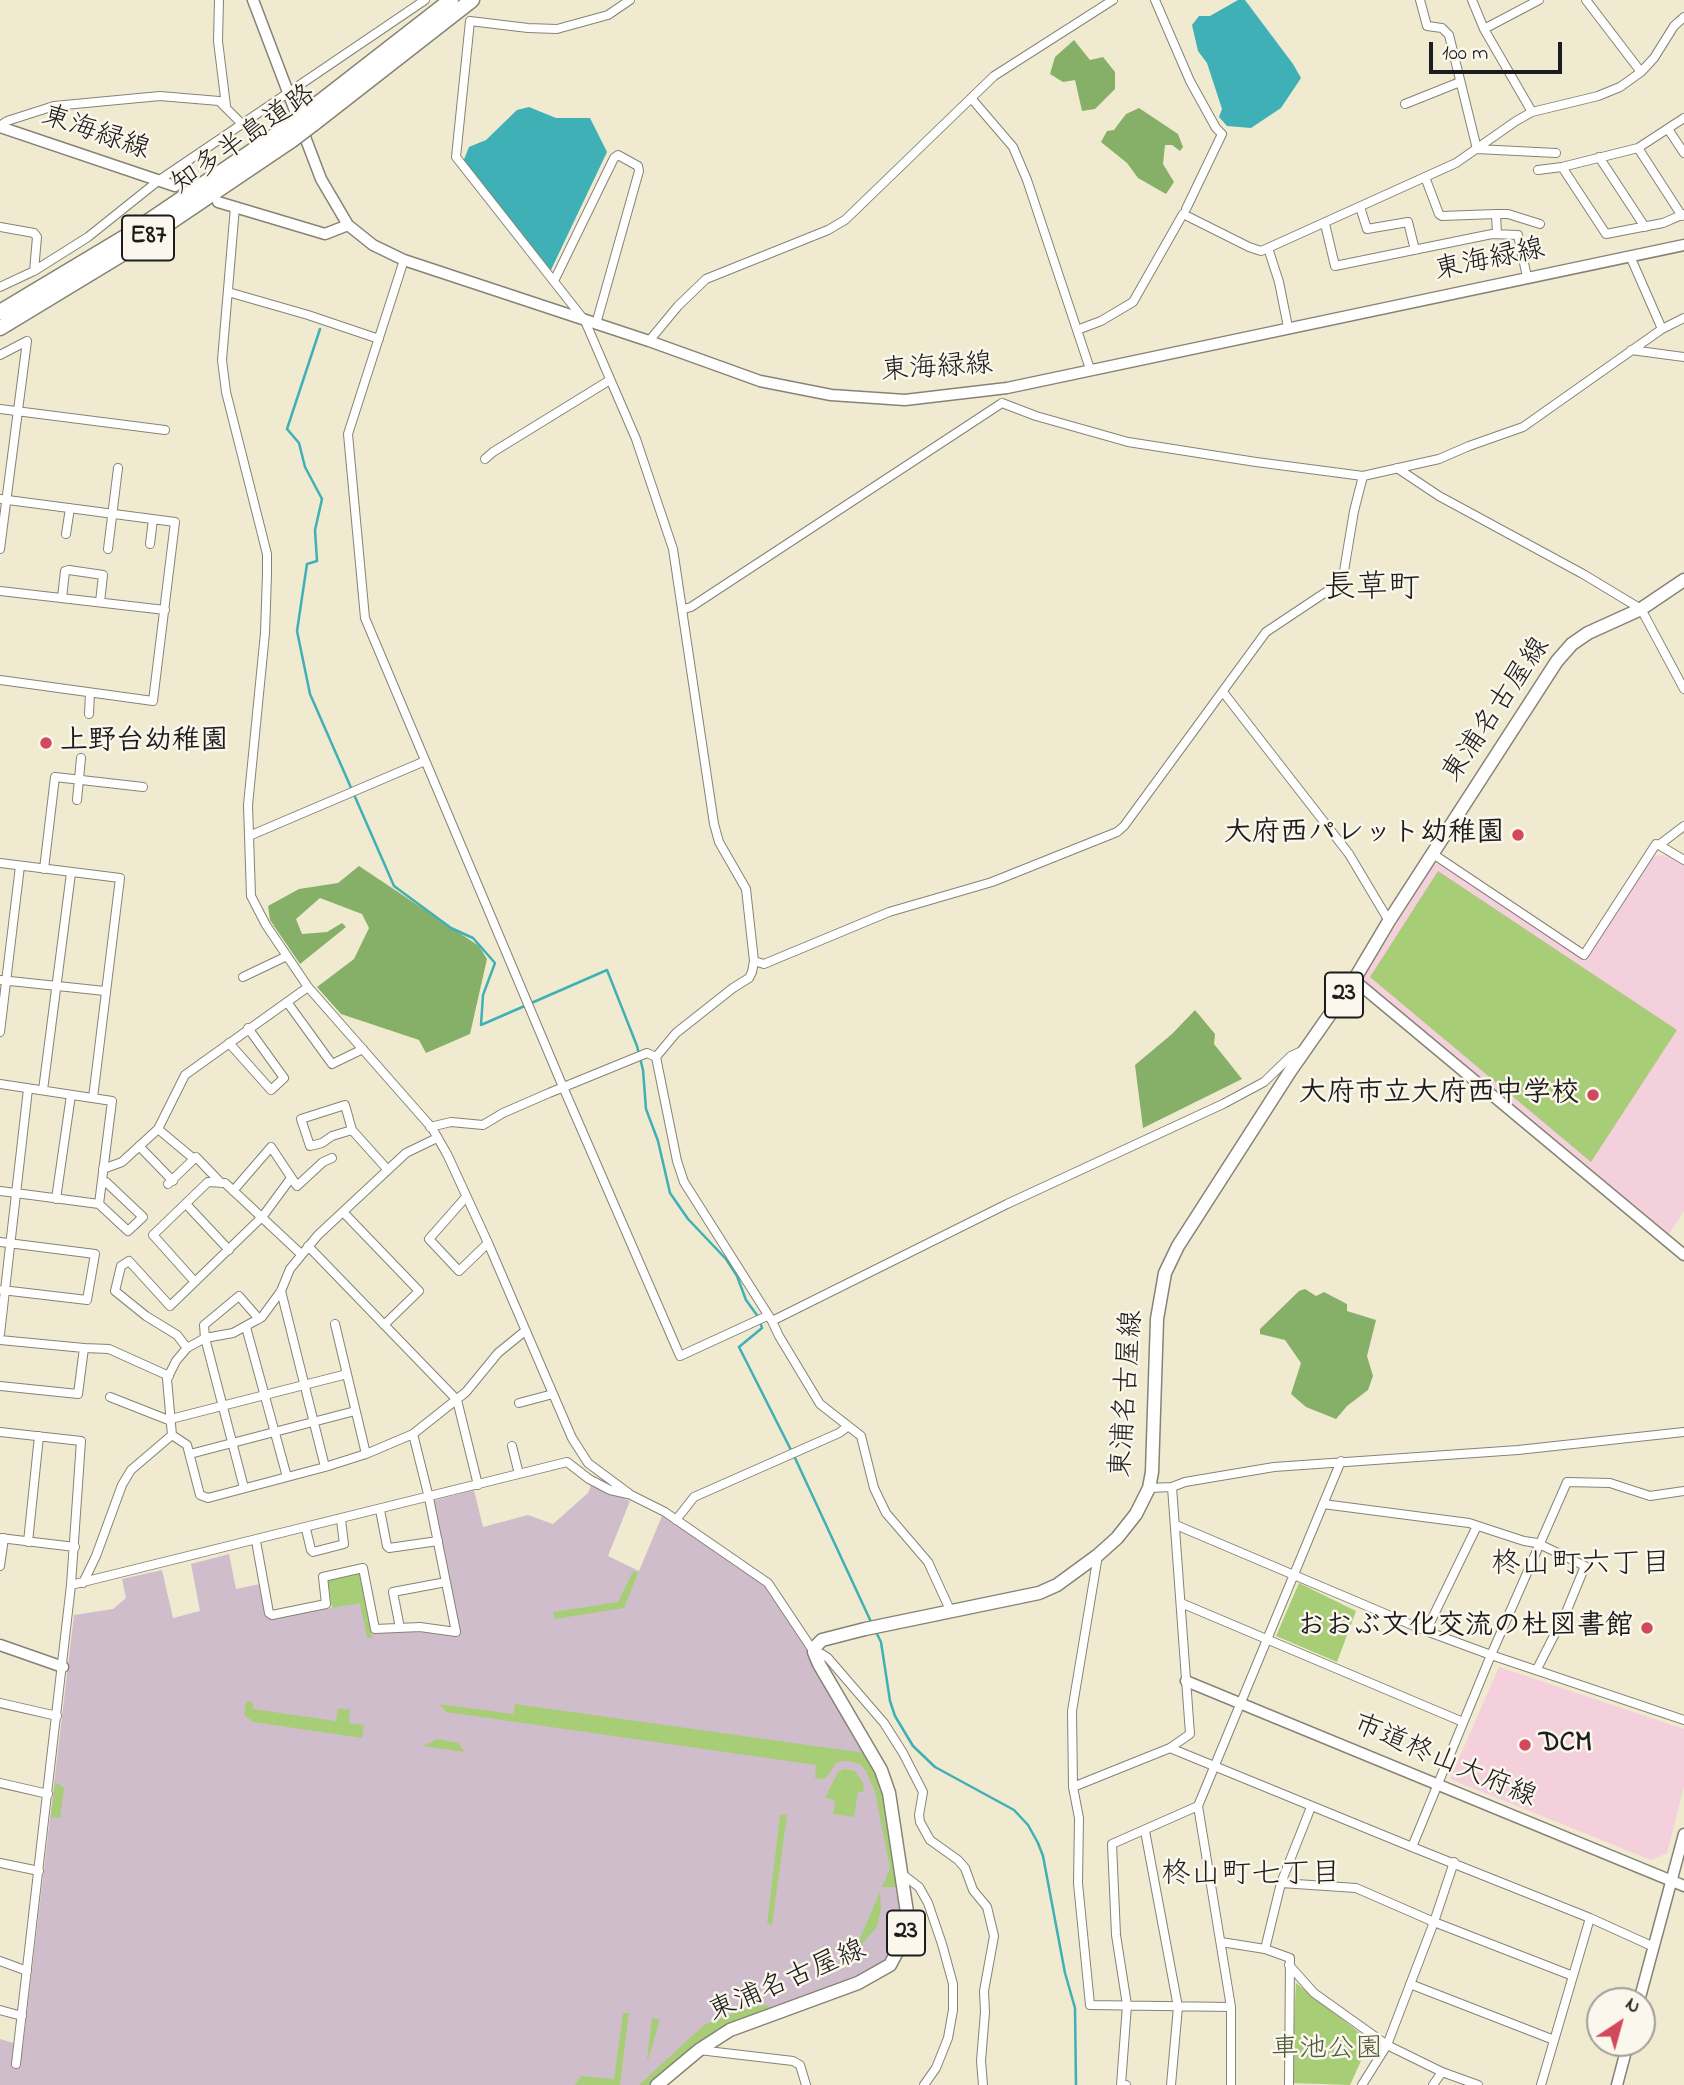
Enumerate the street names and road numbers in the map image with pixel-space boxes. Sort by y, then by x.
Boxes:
street label: 知多半島道路 [167,79,323,203]
street label: 東海緑線 [37,101,153,169]
road number: E87 [122,216,174,260]
street label: 東海緑線 [1432,234,1548,290]
street label: 東海緑線 [880,349,994,391]
street label: 東浦名古屋線 [1437,632,1559,790]
road number: 23 [1325,972,1363,1018]
street label: 東浦名古屋線 [1106,1309,1152,1479]
street label: 市道柊山大府線 [1347,1709,1541,1817]
road number: 23 [887,1910,925,1956]
street label: 東浦名古屋線 [704,1935,872,2031]

